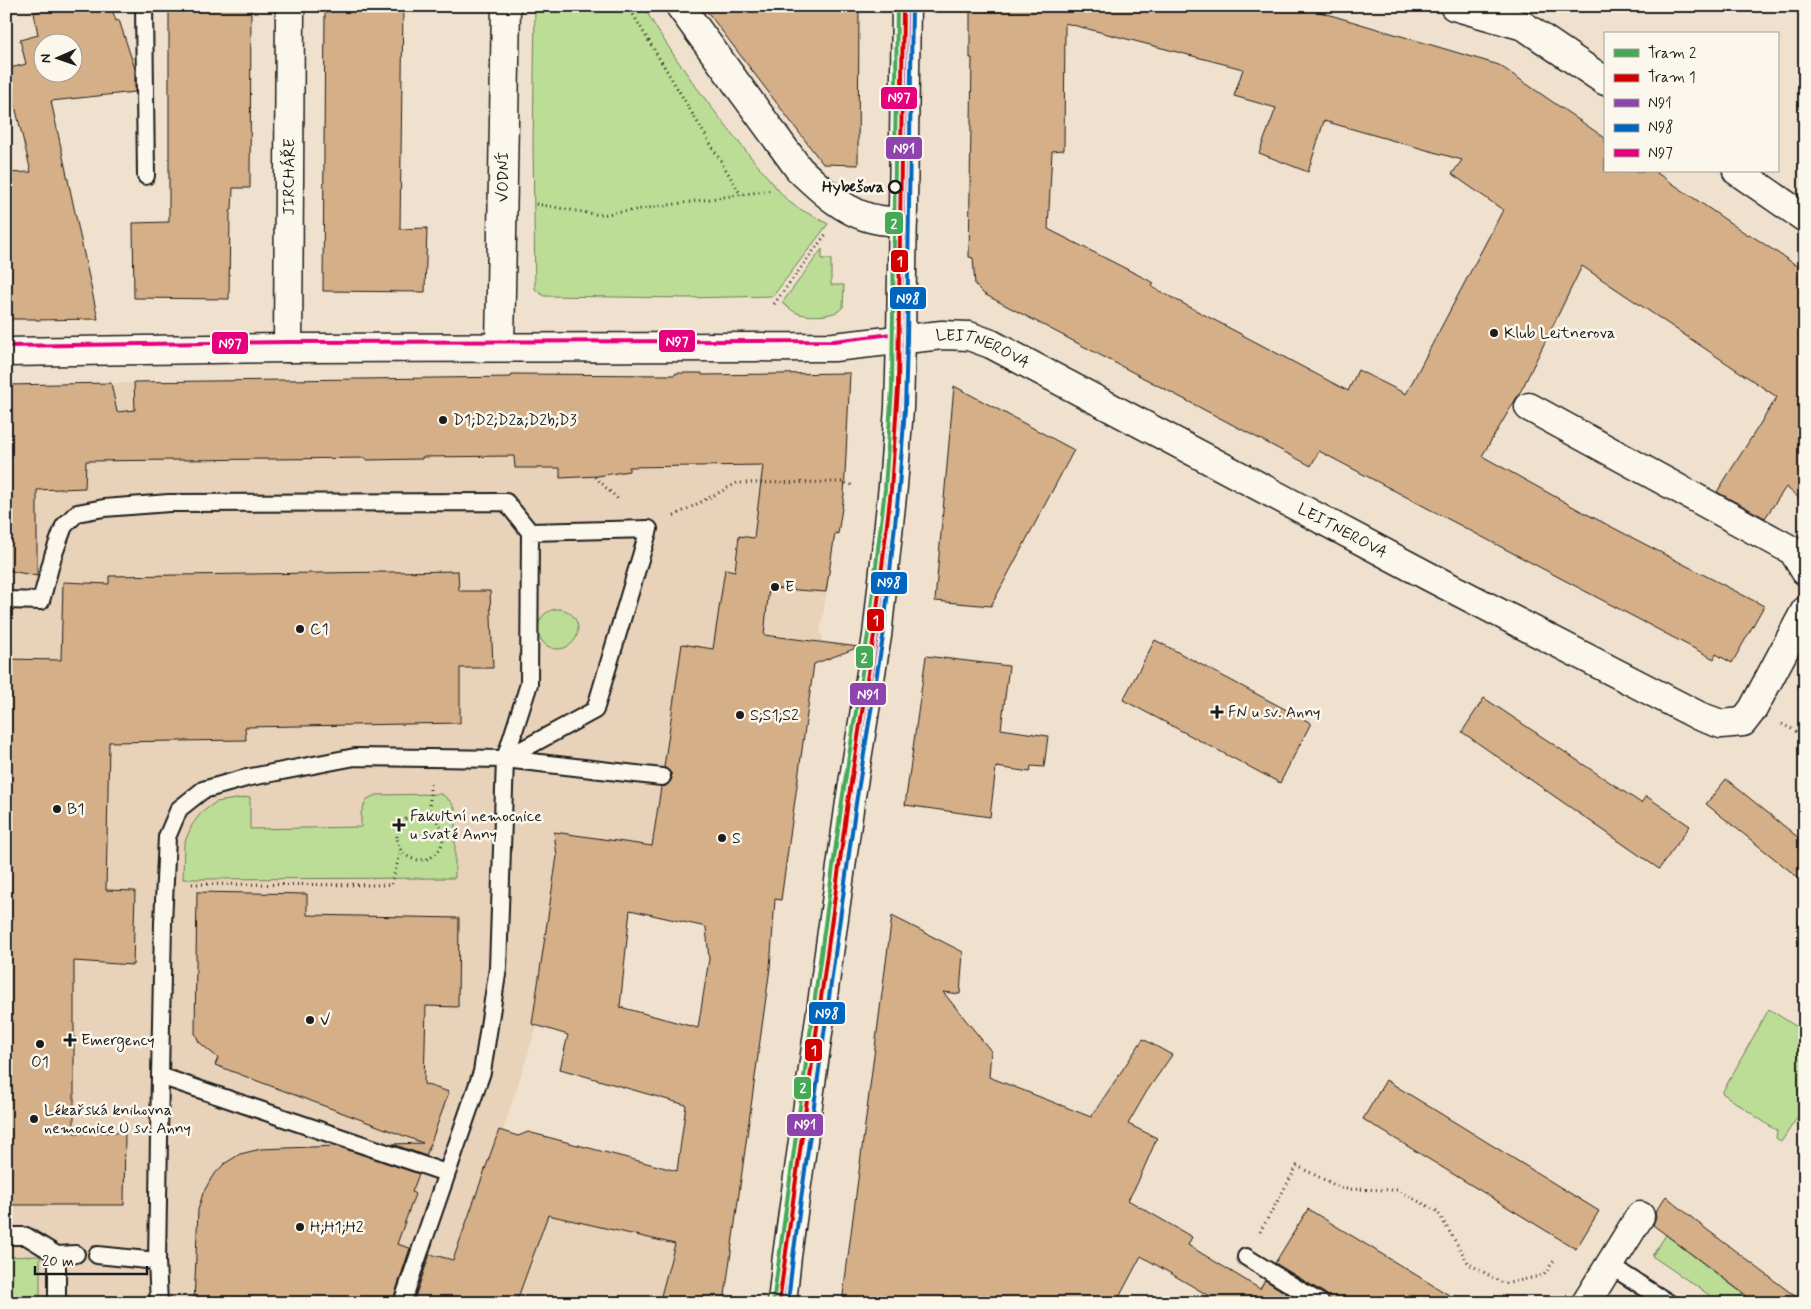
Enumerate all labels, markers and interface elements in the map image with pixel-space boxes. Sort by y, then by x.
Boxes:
north arrow [32,32,82,82]
legend [1604,32,1778,172]
text: Tram 2 [1648,44,1696,64]
text: N [37,53,55,63]
text: Tram 1 [1648,68,1696,88]
line badge: N97 [880,86,918,110]
text: N97 [887,89,911,107]
text: N91 [1648,94,1672,114]
text: N98 [1648,118,1674,138]
line badge: N91 [885,136,923,160]
street label: JIRCHÁŘE [278,138,300,216]
text: N91 [893,140,915,158]
text: N97 [1648,144,1673,164]
street label: VODNÍ [492,152,514,202]
place label: Hybešova [822,177,884,198]
marker: Hybešova [888,180,902,194]
line badge: 2 [884,211,904,235]
text: 2 [891,215,898,233]
line badge: 1 [890,249,909,273]
text: 1 [897,253,903,271]
line badge: N98 [889,286,927,310]
text: N98 [896,290,920,308]
place label: Klub Leitnerova [1504,323,1615,344]
street label: LEITNEROVA [935,324,1033,373]
marker: Klub Leitnerova [1488,327,1500,339]
line badge: N97 [658,329,696,353]
line badge: N97 [211,331,249,355]
text: N97 [665,333,689,351]
text: N97 [218,335,242,353]
place label: D1;D2;D2a;D2b;D3 [453,410,577,431]
marker: D1;D2;D2a;D2b;D3 [437,414,449,426]
street label: LEITNEROVA [1294,498,1391,563]
line badge: N98 [870,571,908,595]
text: N98 [877,574,901,592]
place label: E [785,577,794,598]
marker: E [769,581,781,593]
line badge: 1 [866,608,885,632]
text: 1 [873,612,879,630]
place label: C1 [310,619,329,640]
marker: C1 [294,623,306,635]
line badge: 2 [855,645,874,669]
text: 2 [861,649,868,667]
line badge: N91 [849,682,887,706]
text: N91 [857,686,879,704]
place label: FN u sv. Anny [1228,702,1320,723]
place label: S;S1;S2 [750,705,799,726]
marker: FN u sv. Anny [1210,705,1224,719]
marker: S;S1;S2 [734,709,746,721]
place label: B1 [67,799,84,820]
marker: B1 [51,803,63,815]
place label: Fakultní nemocnice u svaté Anny [410,806,542,845]
marker: Fakultní nemocnice u svaté Anny [392,818,406,832]
place label: S [732,828,741,849]
marker: S [716,832,728,844]
line badge: N98 [808,1001,846,1025]
text: N98 [815,1005,839,1023]
place label: V [320,1010,330,1031]
marker: V [304,1014,316,1026]
place label: Emergency [81,1030,155,1052]
marker: Emergency [63,1033,77,1047]
marker: O1 [34,1038,46,1050]
line badge: 1 [804,1038,823,1062]
text: 1 [811,1042,817,1060]
place label: O1 [31,1052,49,1073]
line badge: 2 [793,1076,812,1100]
text: 2 [800,1079,807,1097]
place label: Lékařská knihovna nemocnice U sv. Anny [44,1100,191,1139]
marker: Lékařská knihovna nemocnice U sv. Anny [28,1113,40,1125]
line badge: N91 [786,1113,824,1137]
text: N91 [794,1116,816,1134]
place label: H;H1;H2 [310,1217,364,1238]
marker: H;H1;H2 [294,1221,306,1233]
scale bar [35,1244,148,1276]
text: 20 m [42,1252,74,1272]

